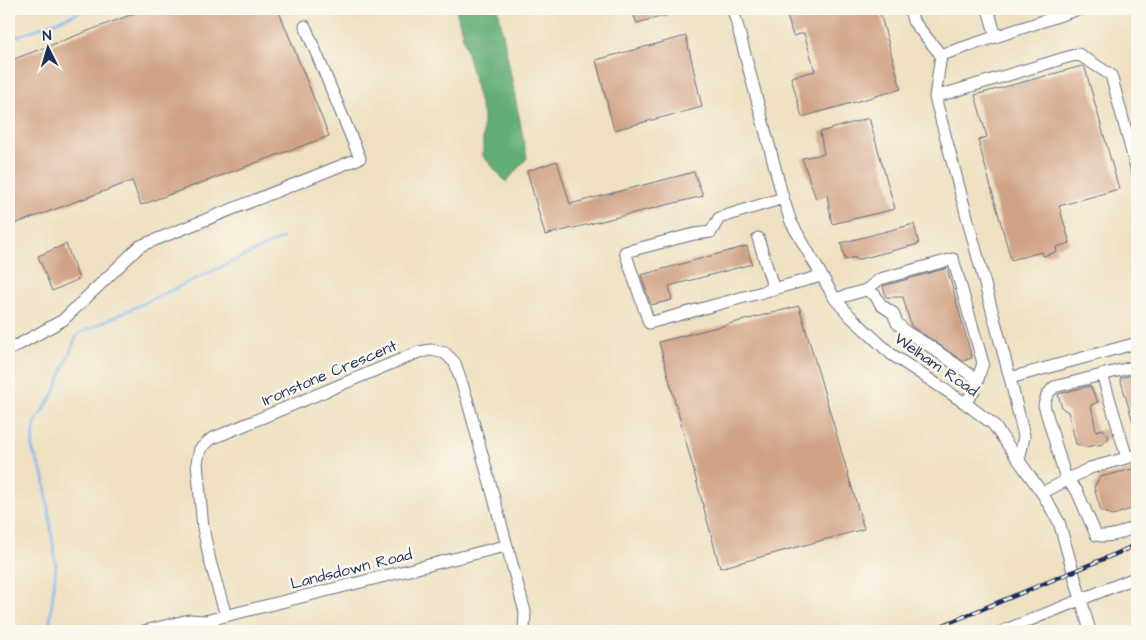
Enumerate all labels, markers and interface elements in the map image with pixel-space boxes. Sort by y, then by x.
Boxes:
north arrow [22,22,72,72]
text: N [42,26,52,46]
street label: Welham Road [890,328,983,402]
street label: Ironstone Crescent [258,334,401,411]
street label: Landsdown Road [288,543,414,595]

